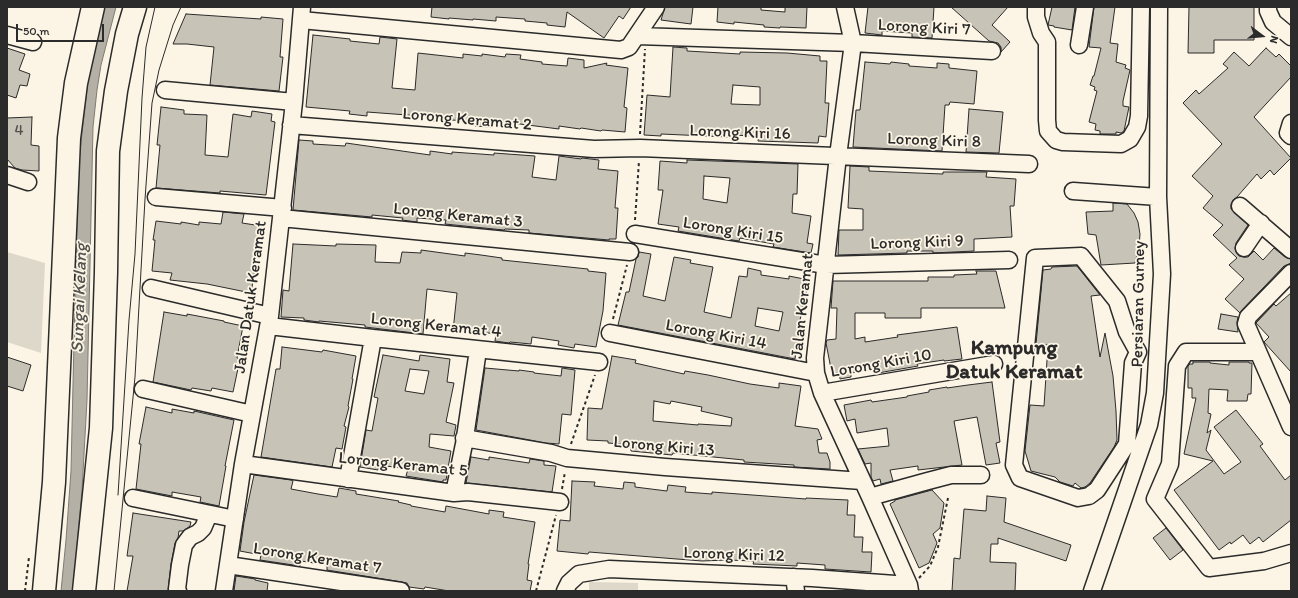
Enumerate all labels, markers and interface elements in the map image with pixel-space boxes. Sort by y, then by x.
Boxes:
street label: Lorong Kiri 7 [877,15,971,41]
scale bar [18,16,106,42]
north arrow [1242,16,1282,56]
text: 50 m [23,24,49,38]
text: N [1267,34,1281,45]
street label: Lorong Keramat 2 [401,104,533,136]
street label: Lorong Kiri 16 [689,121,791,145]
house number: 4 [14,122,24,140]
street label: Lorong Kiri 8 [887,129,981,153]
street label: Lorong Keramat 3 [392,199,524,233]
street label: Lorong Kiri 15 [681,213,785,249]
street label: Jalan Datuk Keramat [230,219,272,375]
street label: Lorong Kiri 9 [870,231,964,255]
street label: Persiaran Gurney [1128,240,1150,368]
water label: Sungai Kelang [67,243,93,353]
street label: Jalan Keramat [787,252,819,360]
street label: Lorong Keramat 4 [370,309,502,343]
street label: Lorong Kiri 14 [664,315,768,355]
district label: Kampung Datuk Keramat [945,336,1083,386]
street label: Lorong Kiri 10 [829,345,933,383]
street label: Lorong Kiri 13 [613,432,715,462]
street label: Lorong Keramat 5 [337,448,469,482]
street label: Lorong Keramat 7 [251,539,383,579]
street label: Lorong Kiri 12 [683,543,785,567]

